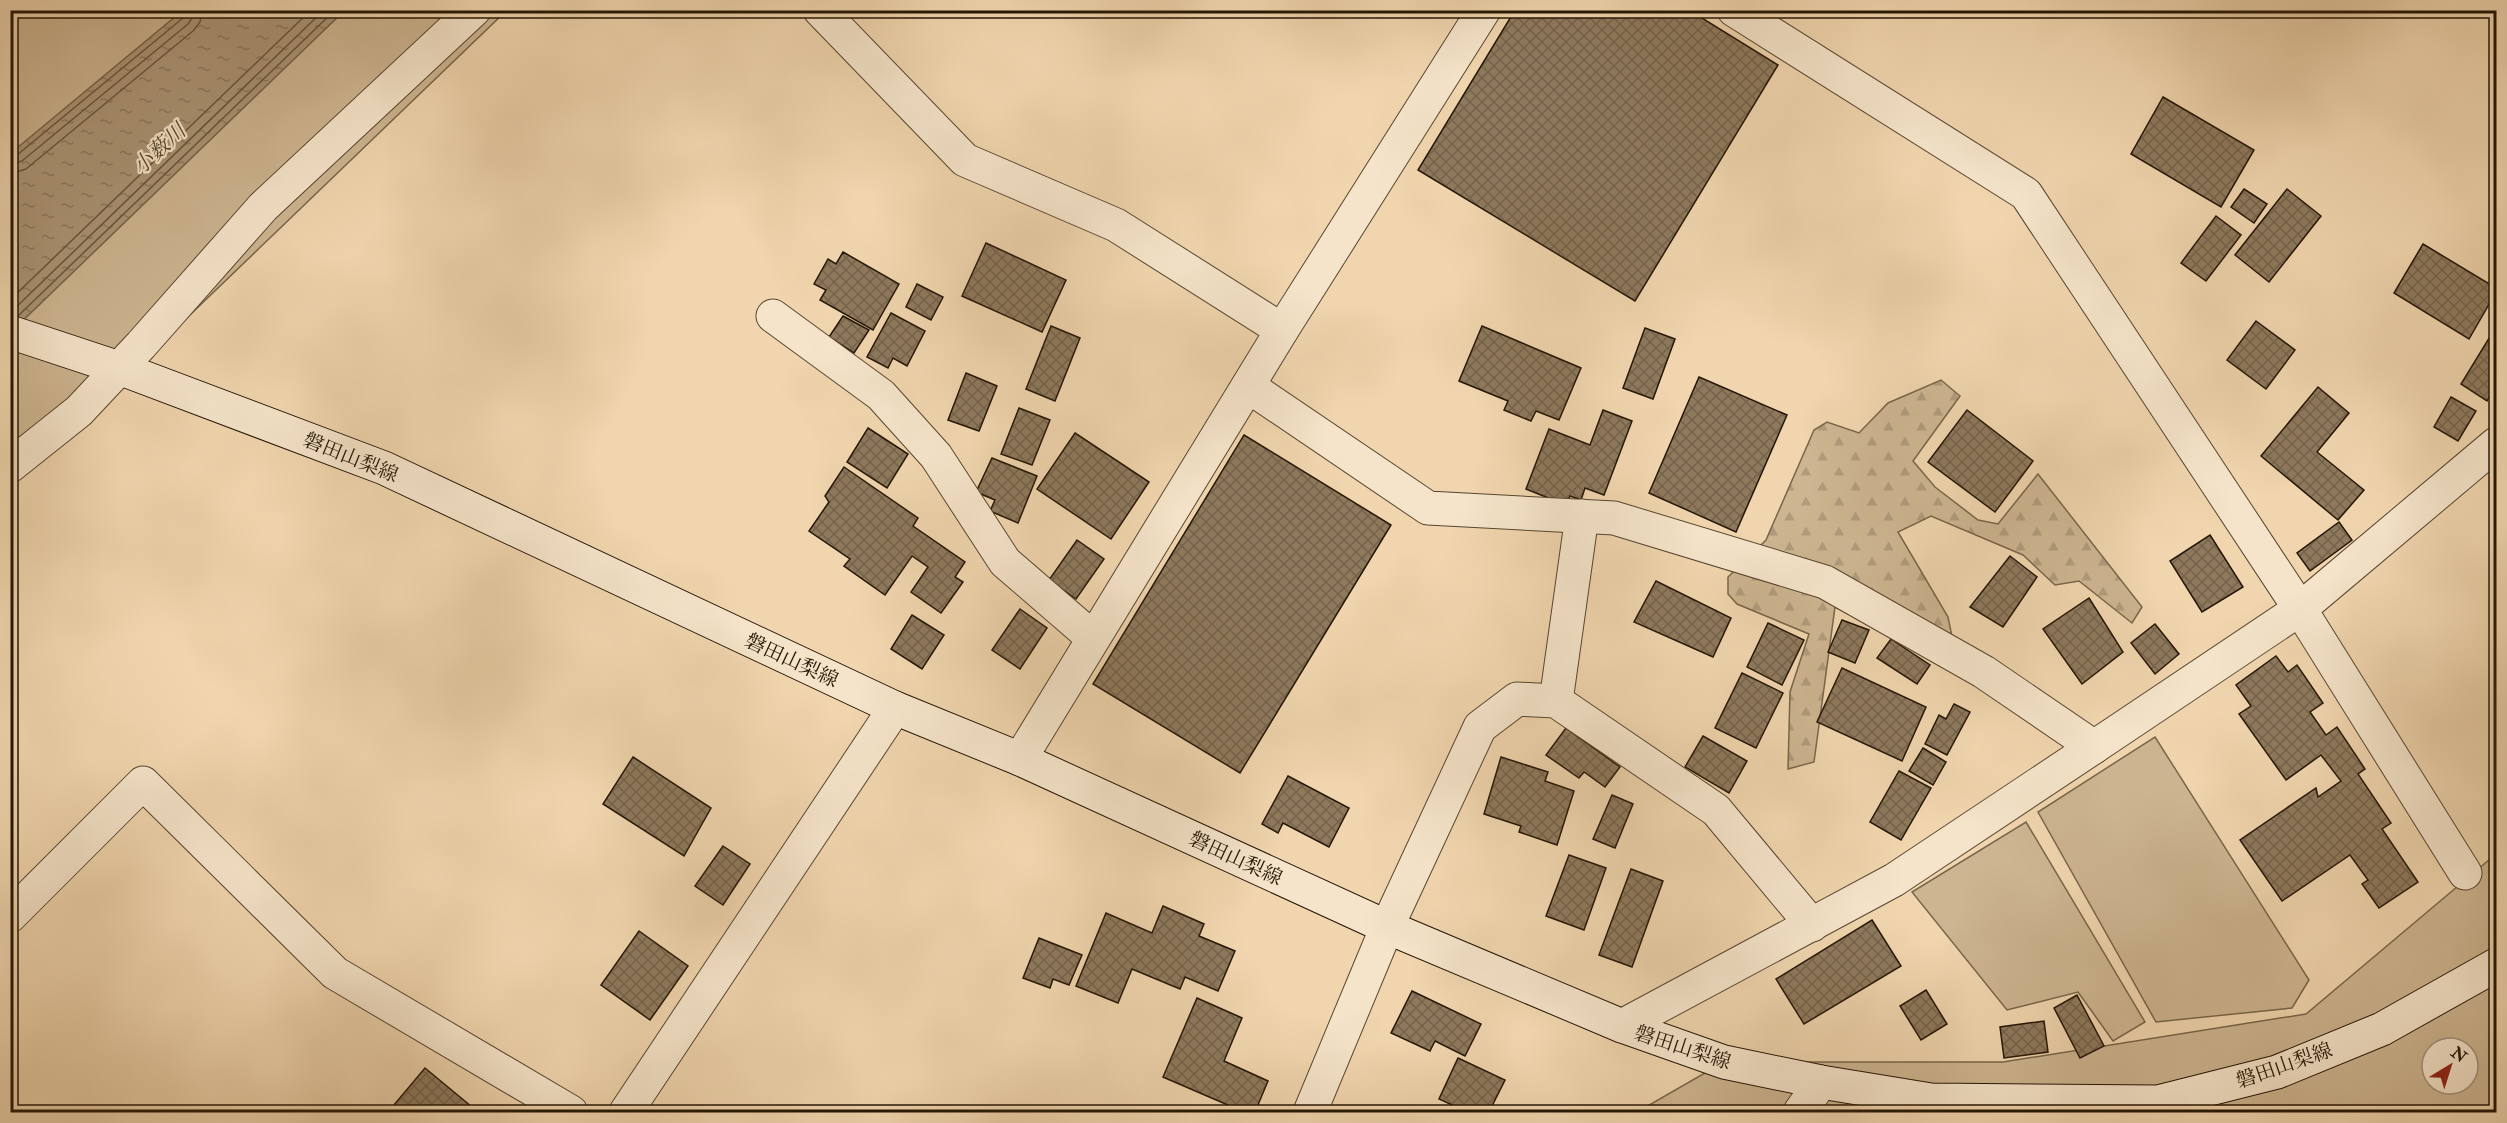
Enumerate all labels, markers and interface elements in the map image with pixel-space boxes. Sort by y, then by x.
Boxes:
water label: 小薮川 [127,117,193,181]
street label: 磐田山梨線 [300,427,402,488]
street label: 磐田山梨線 [741,628,842,693]
street label: 磐田山梨線 [1185,826,1286,891]
street label: 磐田山梨線 [1631,1020,1734,1075]
north arrow [2420,1036,2480,1096]
street label: 磐田山梨線 [2233,1037,2336,1094]
text: N [2446,1042,2471,1068]

